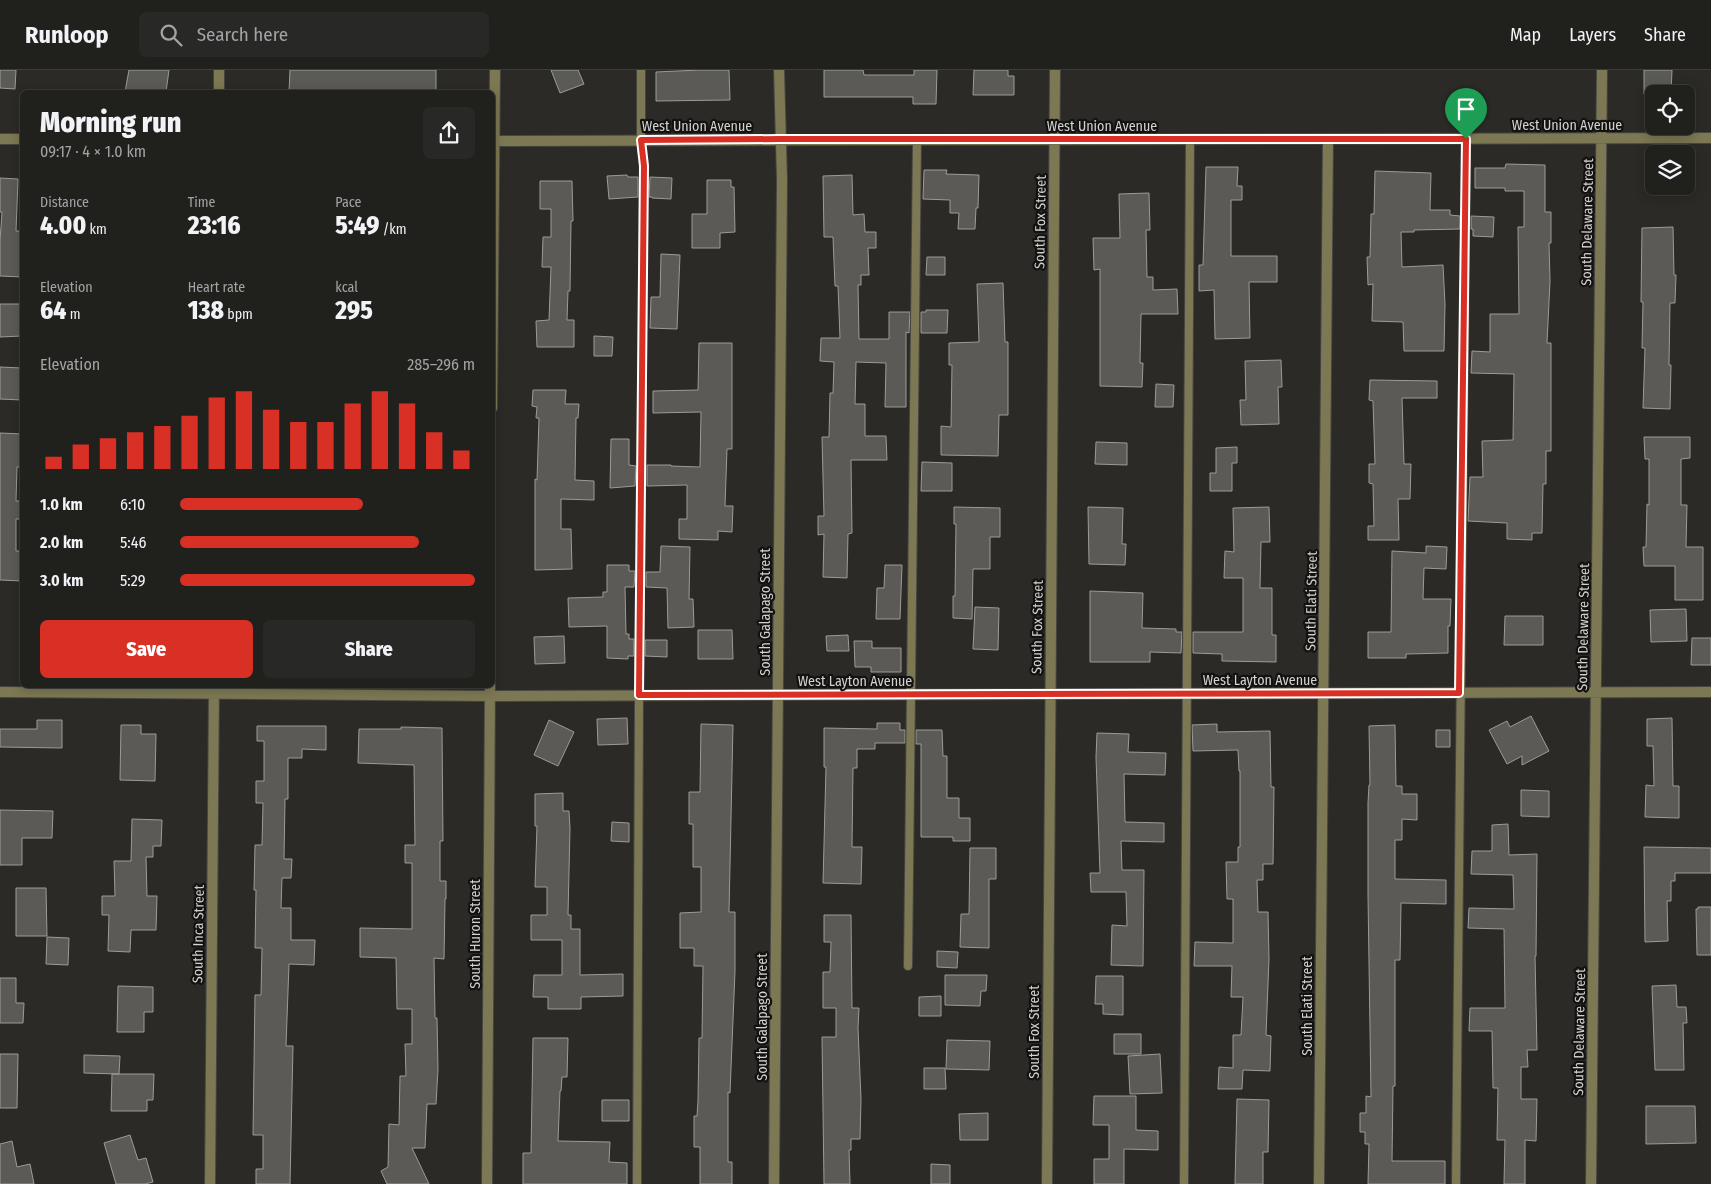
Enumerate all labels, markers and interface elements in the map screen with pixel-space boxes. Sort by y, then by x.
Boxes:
search box [139,12,489,57]
text: Runloop [25,21,109,49]
icon: search [157,21,185,49]
text: Search here [197,23,288,46]
text: Map [1510,24,1541,46]
text: Layers [1569,24,1616,46]
text: Share [1644,24,1686,46]
map controls [1645,85,1695,195]
button: locate [1645,85,1695,135]
pin [1445,88,1487,139]
icon: arrive [1452,95,1480,123]
text: Morning run [40,106,181,139]
button: share [423,107,475,159]
street label: West Union Avenue [1512,117,1622,134]
street label: West Union Avenue [642,118,752,135]
street label: West Union Avenue [1047,118,1157,135]
text: 09:17 · 4 × 1.0 km [40,142,146,161]
button: layers [1645,145,1695,195]
street label: South Delaware Street [1578,158,1597,286]
street label: South Fox Street [1031,175,1050,269]
text: Distance [40,194,89,211]
text: Time [188,194,215,211]
text: Pace [335,194,361,211]
text: 4.00 [40,211,86,241]
text: 23:16 [188,211,241,241]
text: 5:49 [335,211,379,241]
text: km [86,221,107,238]
text: /km [379,221,407,238]
text: Elevation [40,279,93,296]
text: Heart rate [188,279,245,296]
text: kcal [335,279,358,296]
text: 64 [40,296,66,326]
text: 138 [188,296,224,326]
text: 295 [335,296,373,326]
text: m [66,306,80,323]
text: bpm [224,306,253,323]
text: Elevation [40,355,100,374]
text: 285–296 m [407,355,475,374]
text: 1.0 km [40,495,83,514]
text: 6:10 [120,495,145,514]
text: 2.0 km [40,533,83,552]
text: 5:46 [120,533,146,552]
street label: South Galapago Street [757,548,774,676]
street label: South Elati Street [1302,551,1321,651]
street label: South Delaware Street [1574,563,1593,691]
text: 3.0 km [40,571,83,590]
text: 5:29 [120,571,145,590]
street label: South Fox Street [1028,580,1047,674]
button: Save [40,620,253,678]
button: Share [263,620,475,678]
street label: West Layton Avenue [1203,672,1317,689]
street label: West Layton Avenue [798,673,912,690]
street label: South Huron Street [467,879,484,989]
street label: South Inca Street [189,884,208,983]
street label: South Galapago Street [754,953,771,1081]
street label: South Elati Street [1299,956,1316,1056]
street label: South Delaware Street [1570,968,1589,1096]
street label: South Fox Street [1026,985,1043,1079]

